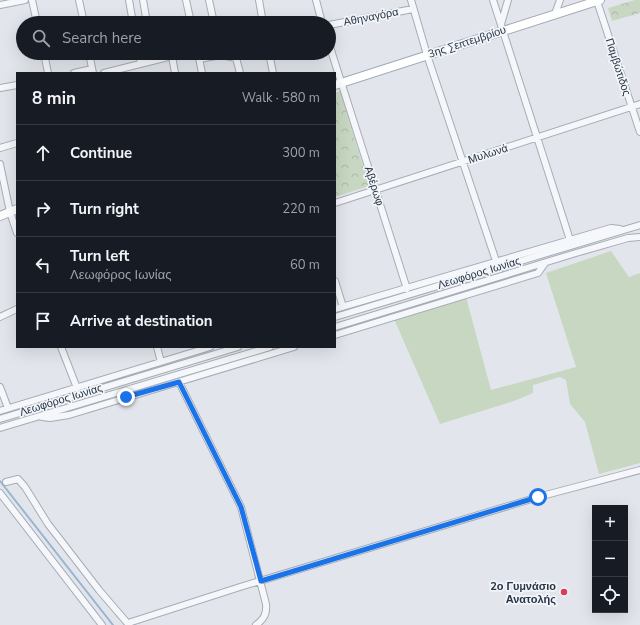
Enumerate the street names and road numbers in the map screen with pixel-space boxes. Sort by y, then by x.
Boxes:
street label: Αθηναγόρα [342,4,400,30]
street label: 3ης Σεπτεμβρίου [426,22,508,62]
street label: Παμβώτιδος [602,36,634,98]
street label: Μυλωνά [466,140,510,167]
street label: Αβέρωφ [361,164,387,208]
street label: Λεωφόρος Ιωνίας [436,253,522,293]
street label: Λεωφόρος Ιωνίας [18,380,104,420]

